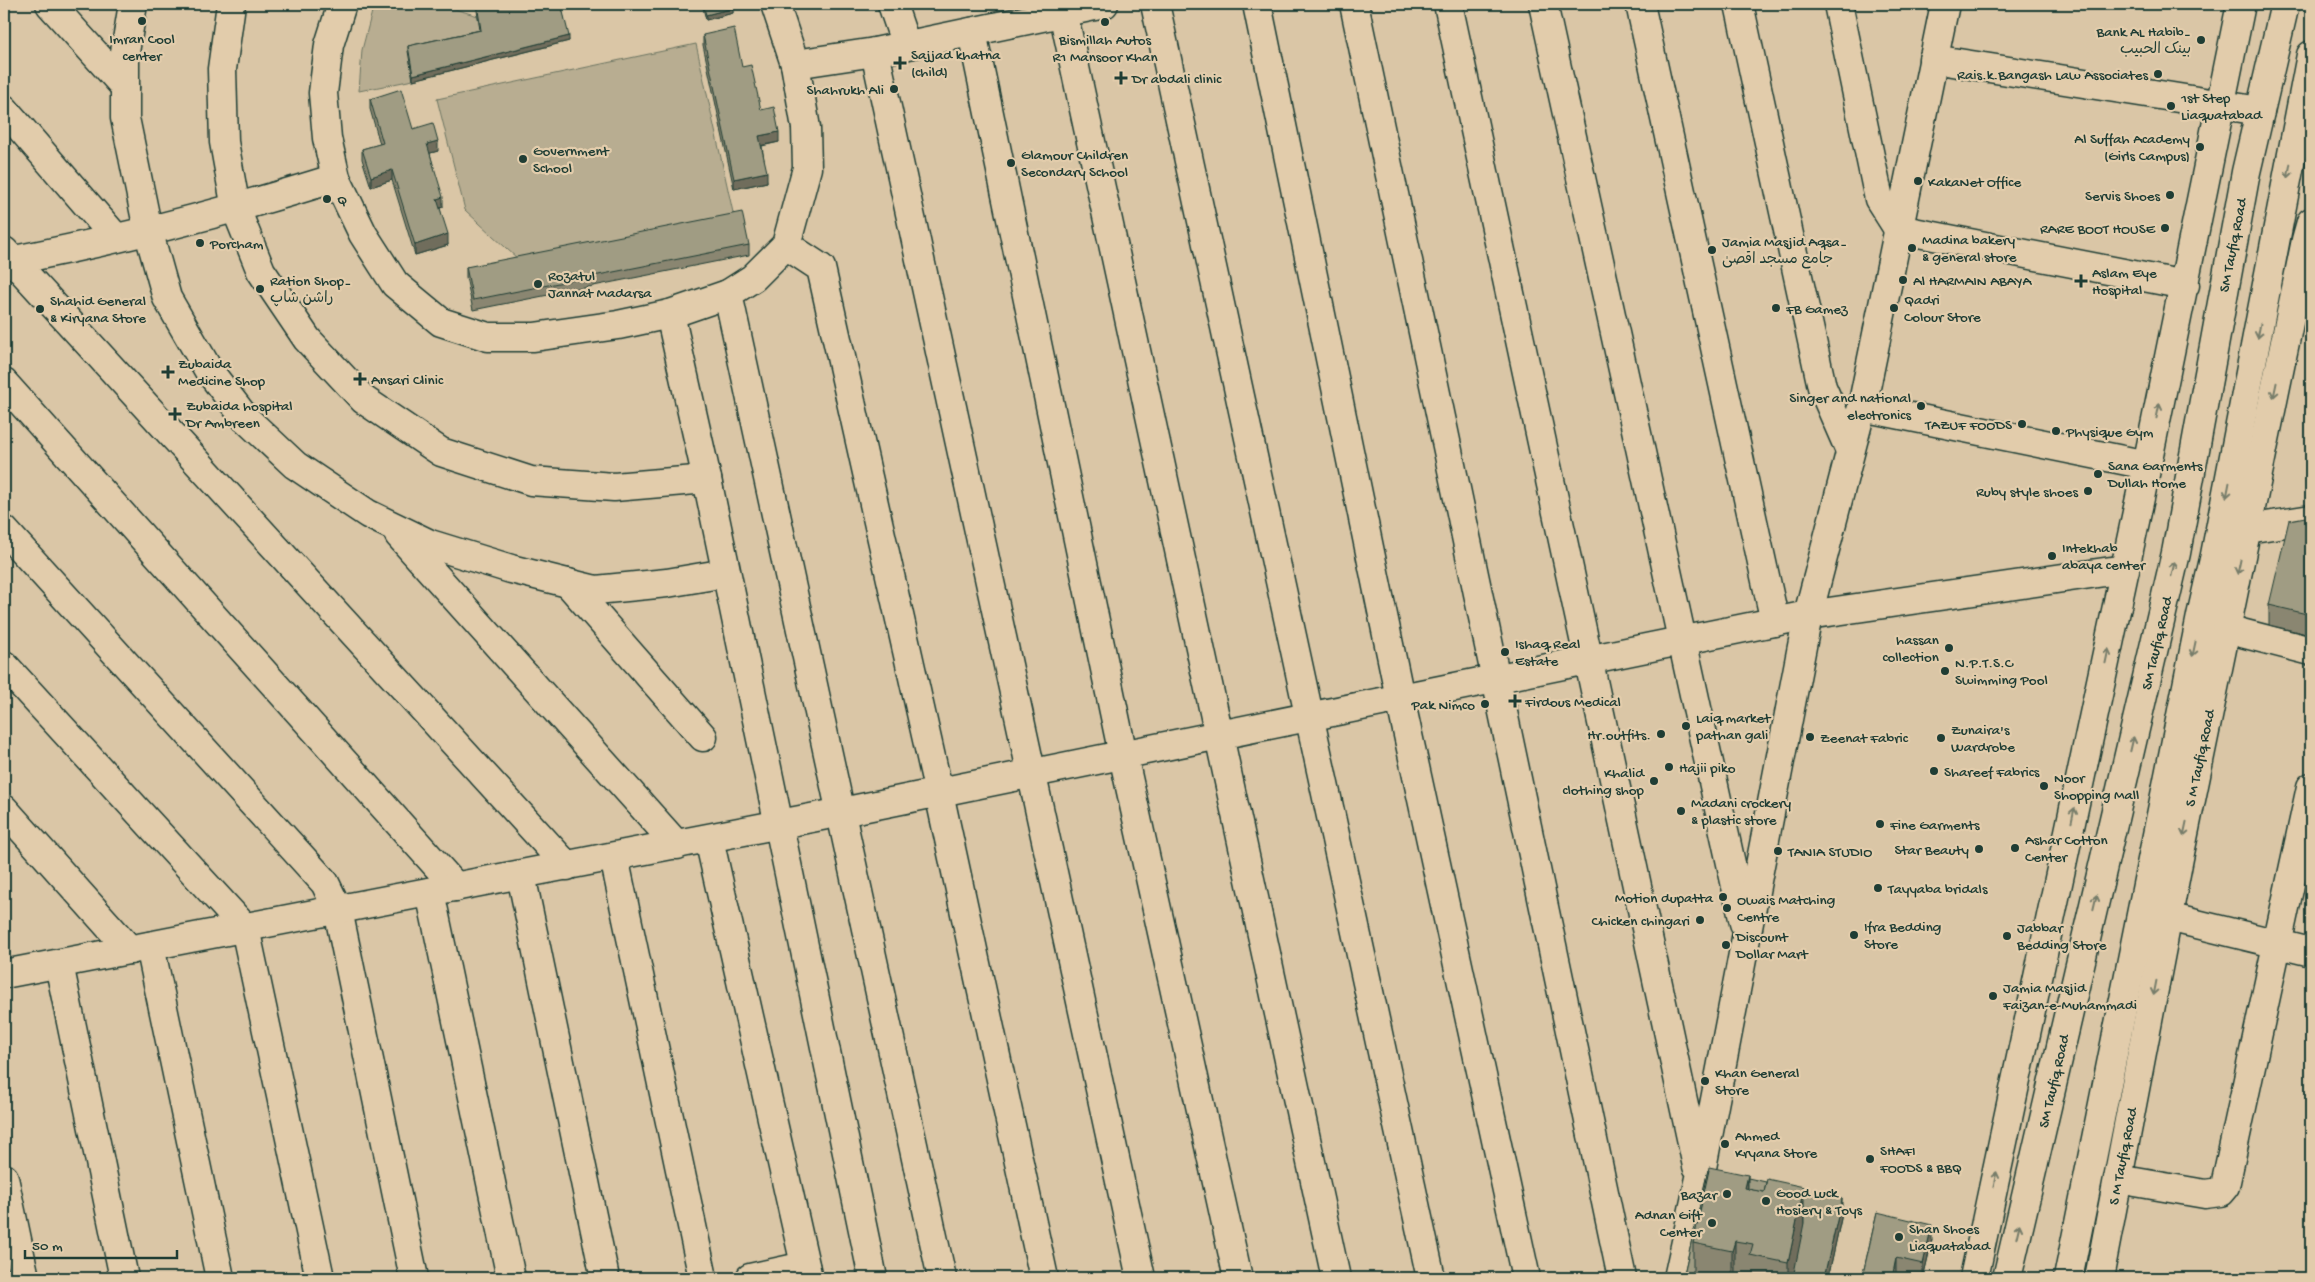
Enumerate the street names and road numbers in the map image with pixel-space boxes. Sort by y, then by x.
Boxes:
street label: SM Taufiq Road [2216,196,2252,294]
street label: SM Taufiq Road [2138,594,2178,692]
street label: S M Taufiq Road [2182,707,2220,809]
street label: SM Taufiq Road [2035,1032,2075,1130]
street label: S M Taufiq Road [2106,1105,2142,1207]

